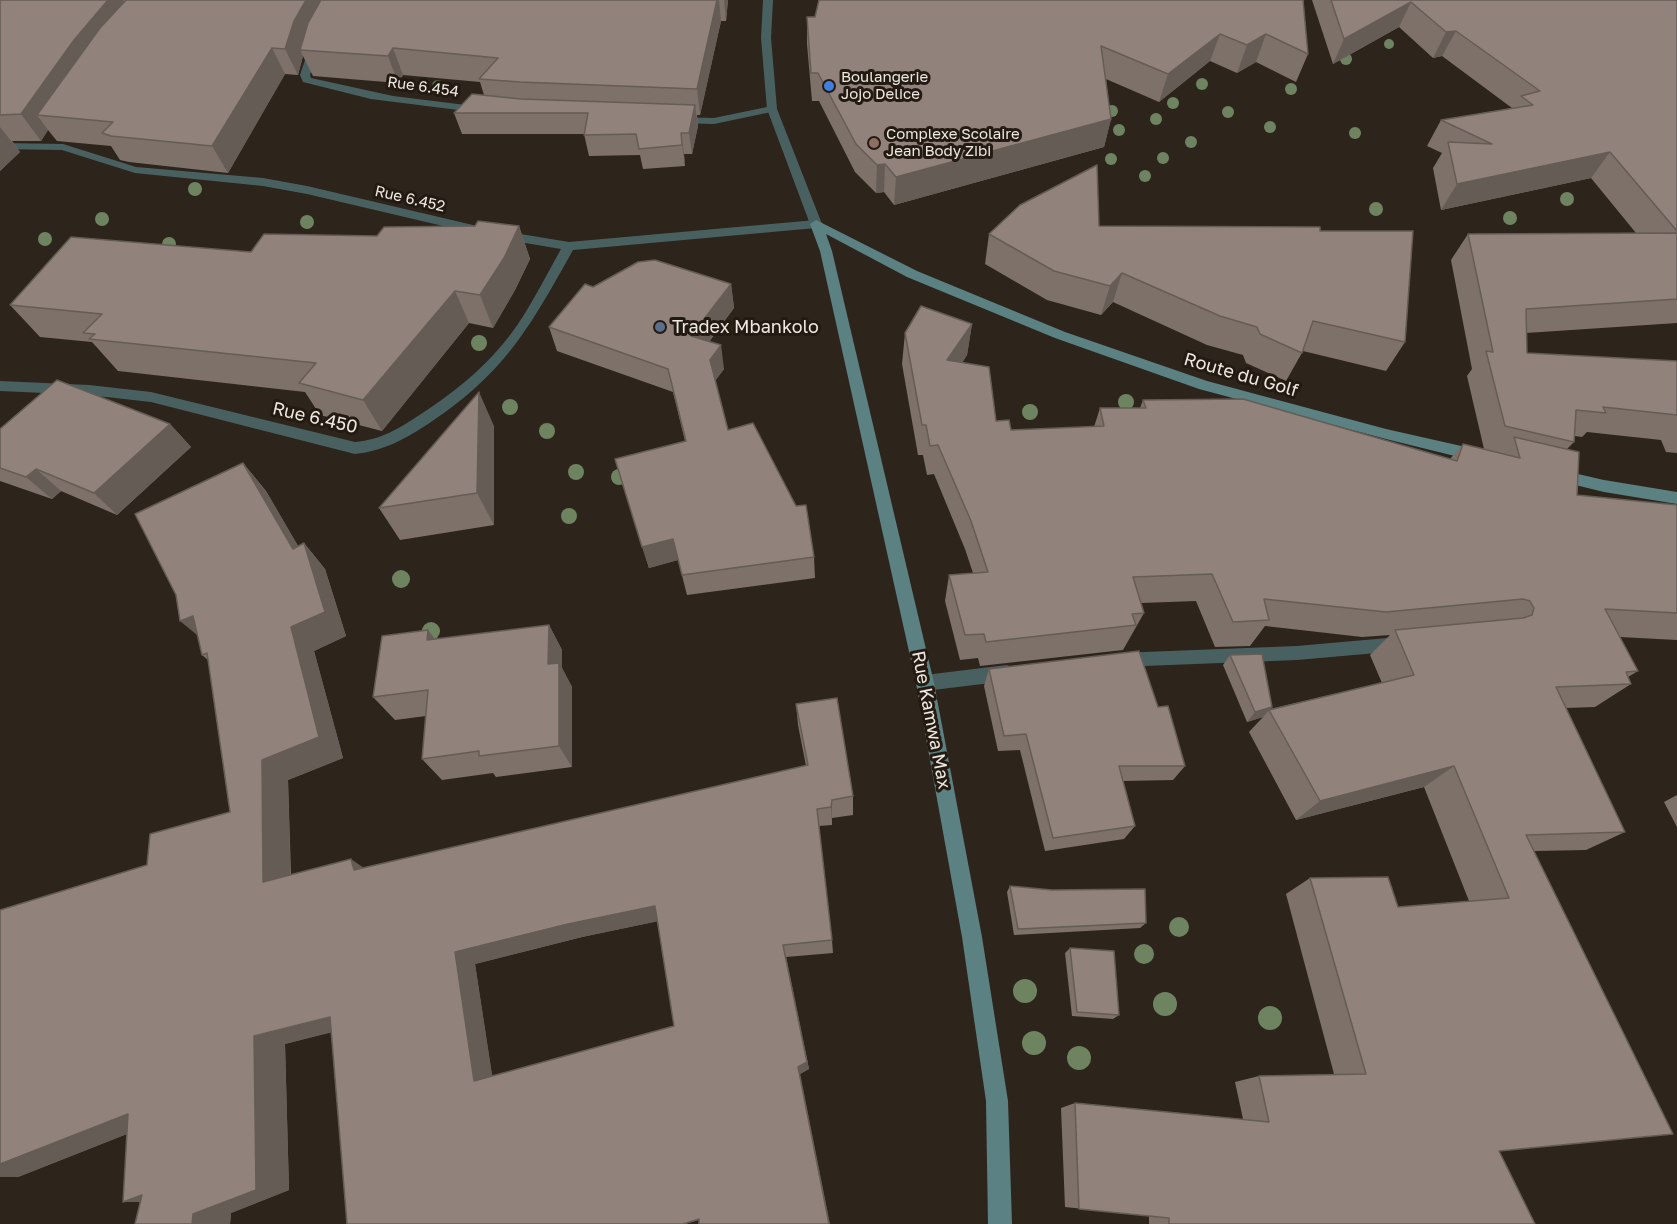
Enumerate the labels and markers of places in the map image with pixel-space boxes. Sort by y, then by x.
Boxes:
place label: Boulangerie Jojo Delice [841,68,928,103]
marker: Boulangerie Jojo Delice [822,79,836,93]
place label: Complexe Scolaire Jean Body Zibi [886,125,1020,160]
marker: Complexe Scolaire Jean Body Zibi [867,136,881,150]
place label: Tradex Mbankolo [672,316,819,338]
marker: Tradex Mbankolo [653,320,667,334]

